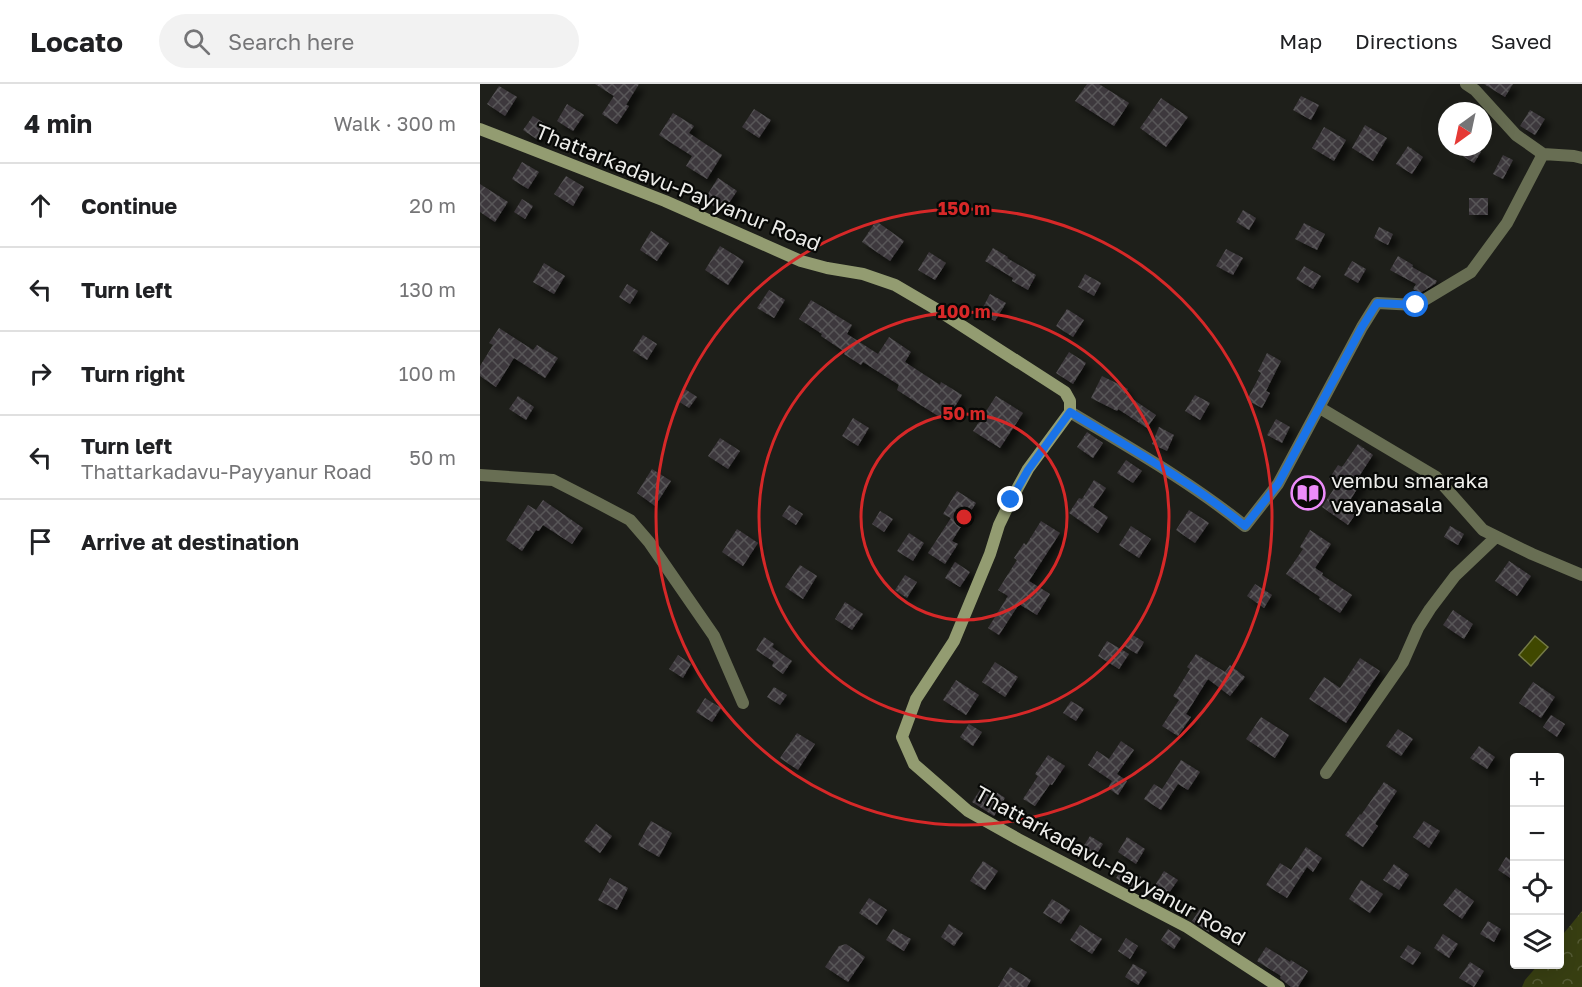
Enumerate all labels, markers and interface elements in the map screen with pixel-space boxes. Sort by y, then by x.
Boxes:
search box [159,14,579,68]
text: Locato [30,25,123,58]
icon: search [180,25,213,58]
text: Search here [228,28,354,55]
text: Map [1279,28,1322,54]
text: Directions [1355,28,1458,54]
text: Saved [1491,28,1552,54]
north arrow [1438,102,1492,156]
text: 4 min [24,108,92,139]
text: Walk · 300 m [333,111,456,135]
street label: Thattarkadavu-Payyanur Road [532,118,825,256]
icon: ahead [24,189,57,222]
text: Continue [81,192,177,219]
text: 20 m [409,193,456,217]
text: 150 m [938,197,990,219]
icon: left [24,273,57,306]
text: Turn left [81,276,172,303]
text: 130 m [400,277,456,301]
route start [1402,291,1428,317]
text: 100 m [938,300,990,322]
icon: right [24,357,57,390]
text: Turn right [81,360,185,387]
text: 100 m [399,361,456,385]
text: 50 m [943,402,985,424]
text: Turn left [81,432,172,459]
icon: left [24,441,57,474]
text: 50 m [409,445,456,469]
text: Thattarkadavu-Payyanur Road [81,459,372,483]
place label: vembu smaraka vayanasala [1331,467,1489,517]
library icon: vembu smaraka vayanasala [1290,475,1326,511]
route end [997,486,1023,512]
centre of rings [954,507,974,527]
icon: arrive [24,525,57,558]
text: Arrive at destination [81,528,299,555]
map controls [1510,753,1564,969]
button: + [1510,753,1564,807]
street label: Thattarkadavu-Payyanur Road [971,780,1250,951]
button: − [1510,807,1564,861]
button: locate [1510,861,1564,915]
button: layers [1510,915,1564,969]

